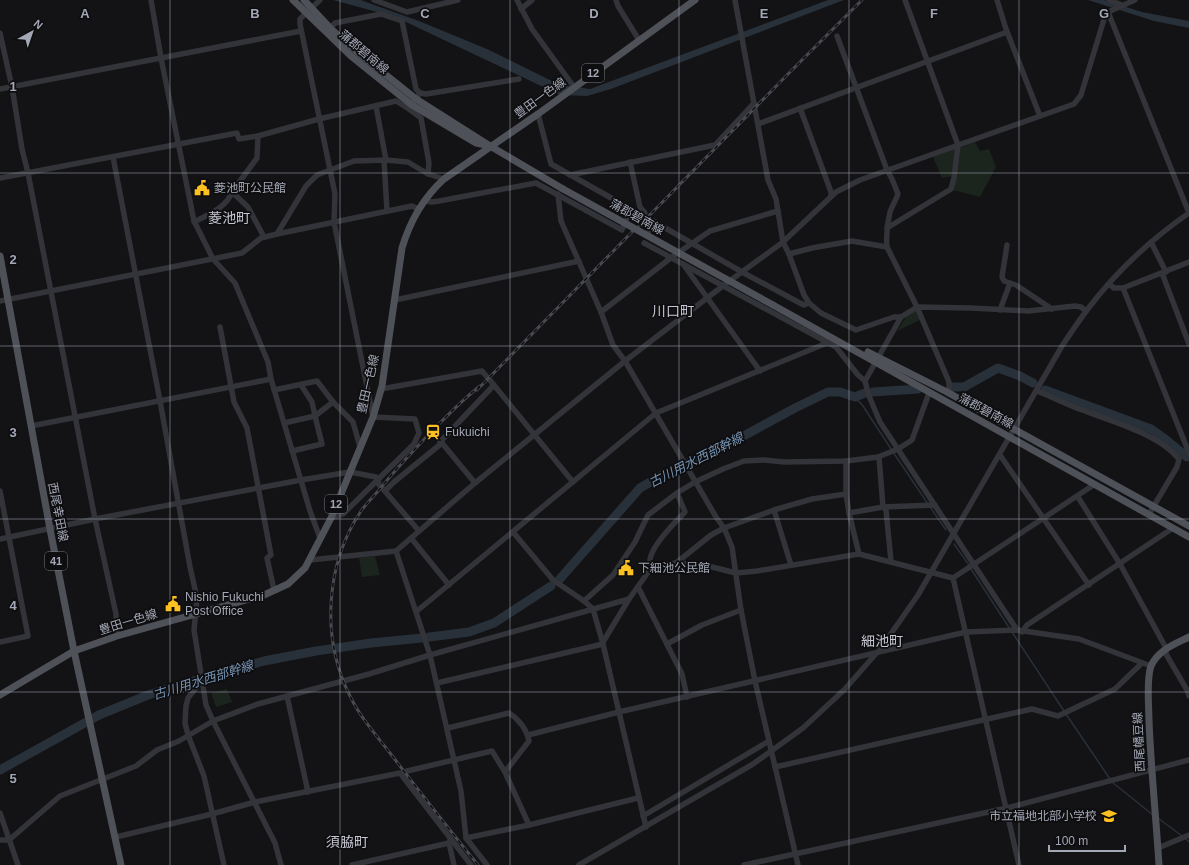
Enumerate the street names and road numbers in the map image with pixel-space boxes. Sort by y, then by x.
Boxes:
street label: 蒲郡碧南線 [337,27,391,77]
road number: 12 [582,64,604,82]
street label: 豊田一色線 [512,75,568,121]
street label: 蒲郡碧南線 [607,196,667,238]
street label: 豊田一色線 [354,353,382,415]
street label: 蒲郡碧南線 [956,391,1016,431]
street label: 西尾幸田線 [45,481,71,543]
road number: 12 [325,495,347,513]
road number: 41 [45,552,67,570]
street label: 豊田一色線 [97,607,159,637]
street label: 西尾幡豆線 [1130,712,1148,772]

